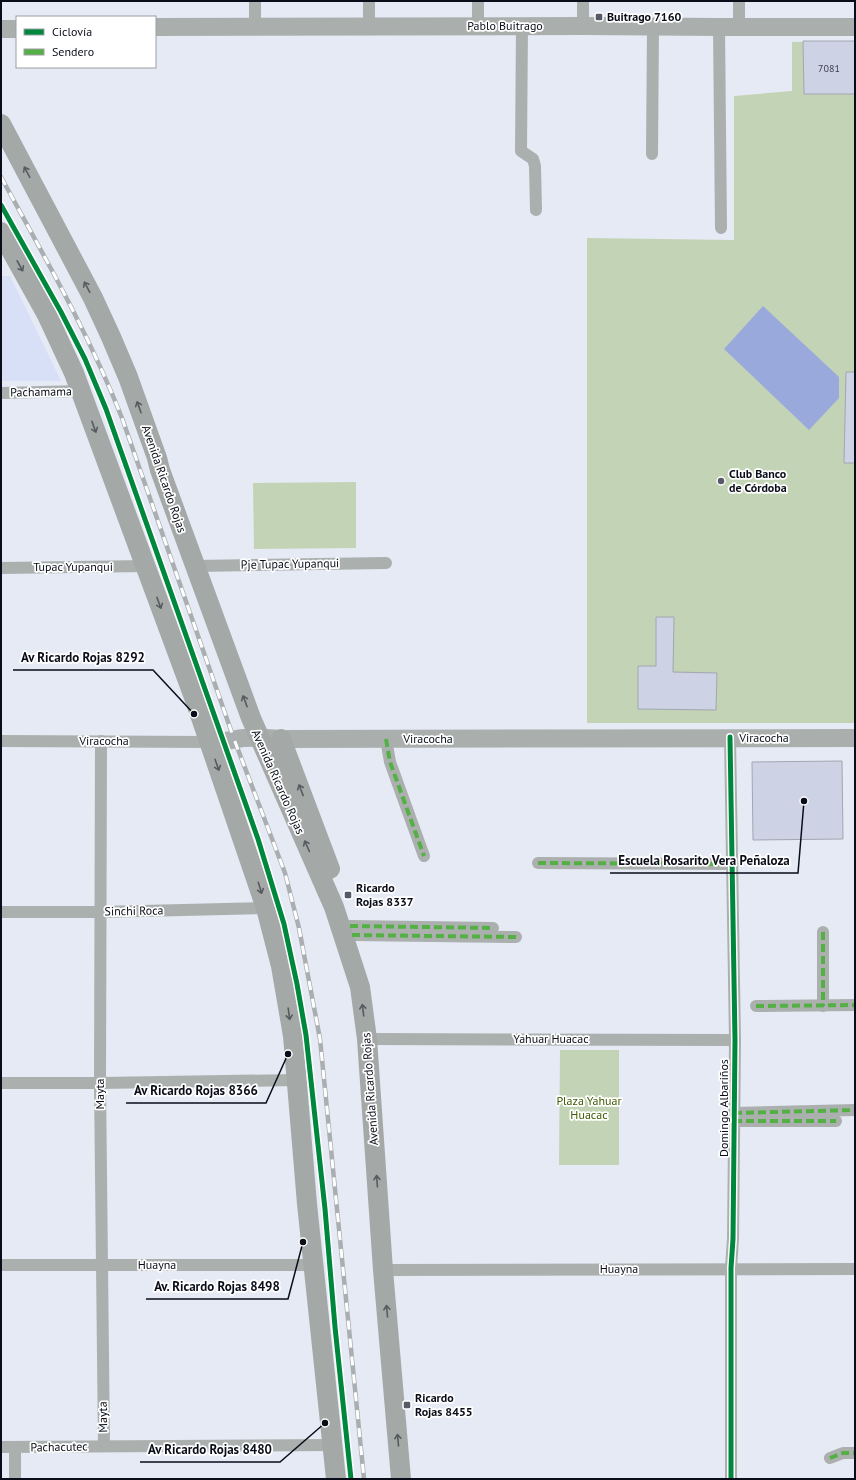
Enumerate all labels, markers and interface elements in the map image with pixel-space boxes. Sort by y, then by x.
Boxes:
place label: Buitrago 7160 [607,9,681,24]
marker: Buitrago 7160 [594,12,604,22]
legend [16,16,156,68]
street label: Pablo Buitrago [467,18,543,33]
text: Ciclovía [52,24,92,39]
text: Sendero [52,44,94,59]
house number: 7081 [818,62,840,75]
one-way arrow [22,167,30,179]
one-way arrow [16,260,24,272]
one-way arrow [83,282,90,294]
street label: Pachamama [10,383,72,400]
one-way arrow [134,401,142,413]
one-way arrow [91,421,99,433]
street label: Avenida Ricardo Rojas [139,423,190,535]
place label: Club Banco de Córdoba [729,466,787,495]
marker: Club Banco de Córdoba [716,476,726,486]
street label: Pje Tupac Yupanqui [241,555,339,572]
street label: Tupac Yupanqui [33,559,113,574]
one-way arrow [156,597,163,610]
callout: Av Ricardo Rojas 8292 [13,645,153,670]
text: Av Ricardo Rojas 8292 [21,649,145,666]
one-way arrow [240,696,248,708]
street label: Avenida Ricardo Rojas [249,727,308,836]
street label: Viracocha [738,730,789,745]
street label: Viracocha [402,731,453,746]
street label: Viracocha [78,733,129,748]
one-way arrow [214,758,222,770]
one-way arrow [297,784,305,796]
one-way arrow [303,840,310,852]
callout: Escuela Rosarito Vera Peñaloza [610,848,798,873]
text: Escuela Rosarito Vera Peñaloza [618,852,790,869]
place label: Ricardo Rojas 8337 [356,880,414,909]
one-way arrow [257,881,264,894]
marker: Ricardo Rojas 8337 [343,890,353,900]
street label: Sinchi Roca [104,902,164,919]
one-way arrow [359,1004,367,1017]
one-way arrow [286,1007,294,1020]
street label: Yahuar Huacac [513,1031,589,1046]
street label: Avenida Ricardo Rojas [358,1032,381,1146]
street label: Domingo Albariños [716,1059,731,1157]
street label: Mayta [92,1078,107,1110]
callout: Av Ricardo Rojas 8366 [126,1078,266,1103]
text: Av Ricardo Rojas 8366 [134,1082,258,1099]
park label: Plaza Yahuar Huacac [556,1093,622,1122]
one-way arrow [373,1175,380,1188]
street label: Huayna [138,1257,176,1272]
street label: Huayna [600,1261,638,1276]
callout: Av. Ricardo Rojas 8498 [146,1274,288,1299]
text: Av. Ricardo Rojas 8498 [154,1278,280,1295]
one-way arrow [383,1305,390,1318]
place label: Ricardo Rojas 8455 [415,1390,473,1419]
marker: Ricardo Rojas 8455 [402,1400,412,1410]
street label: Mayta [95,1401,110,1433]
one-way arrow [394,1434,401,1447]
callout: Av Ricardo Rojas 8480 [140,1437,280,1462]
street label: Pachacutec [30,1438,88,1454]
text: Av Ricardo Rojas 8480 [148,1441,272,1458]

